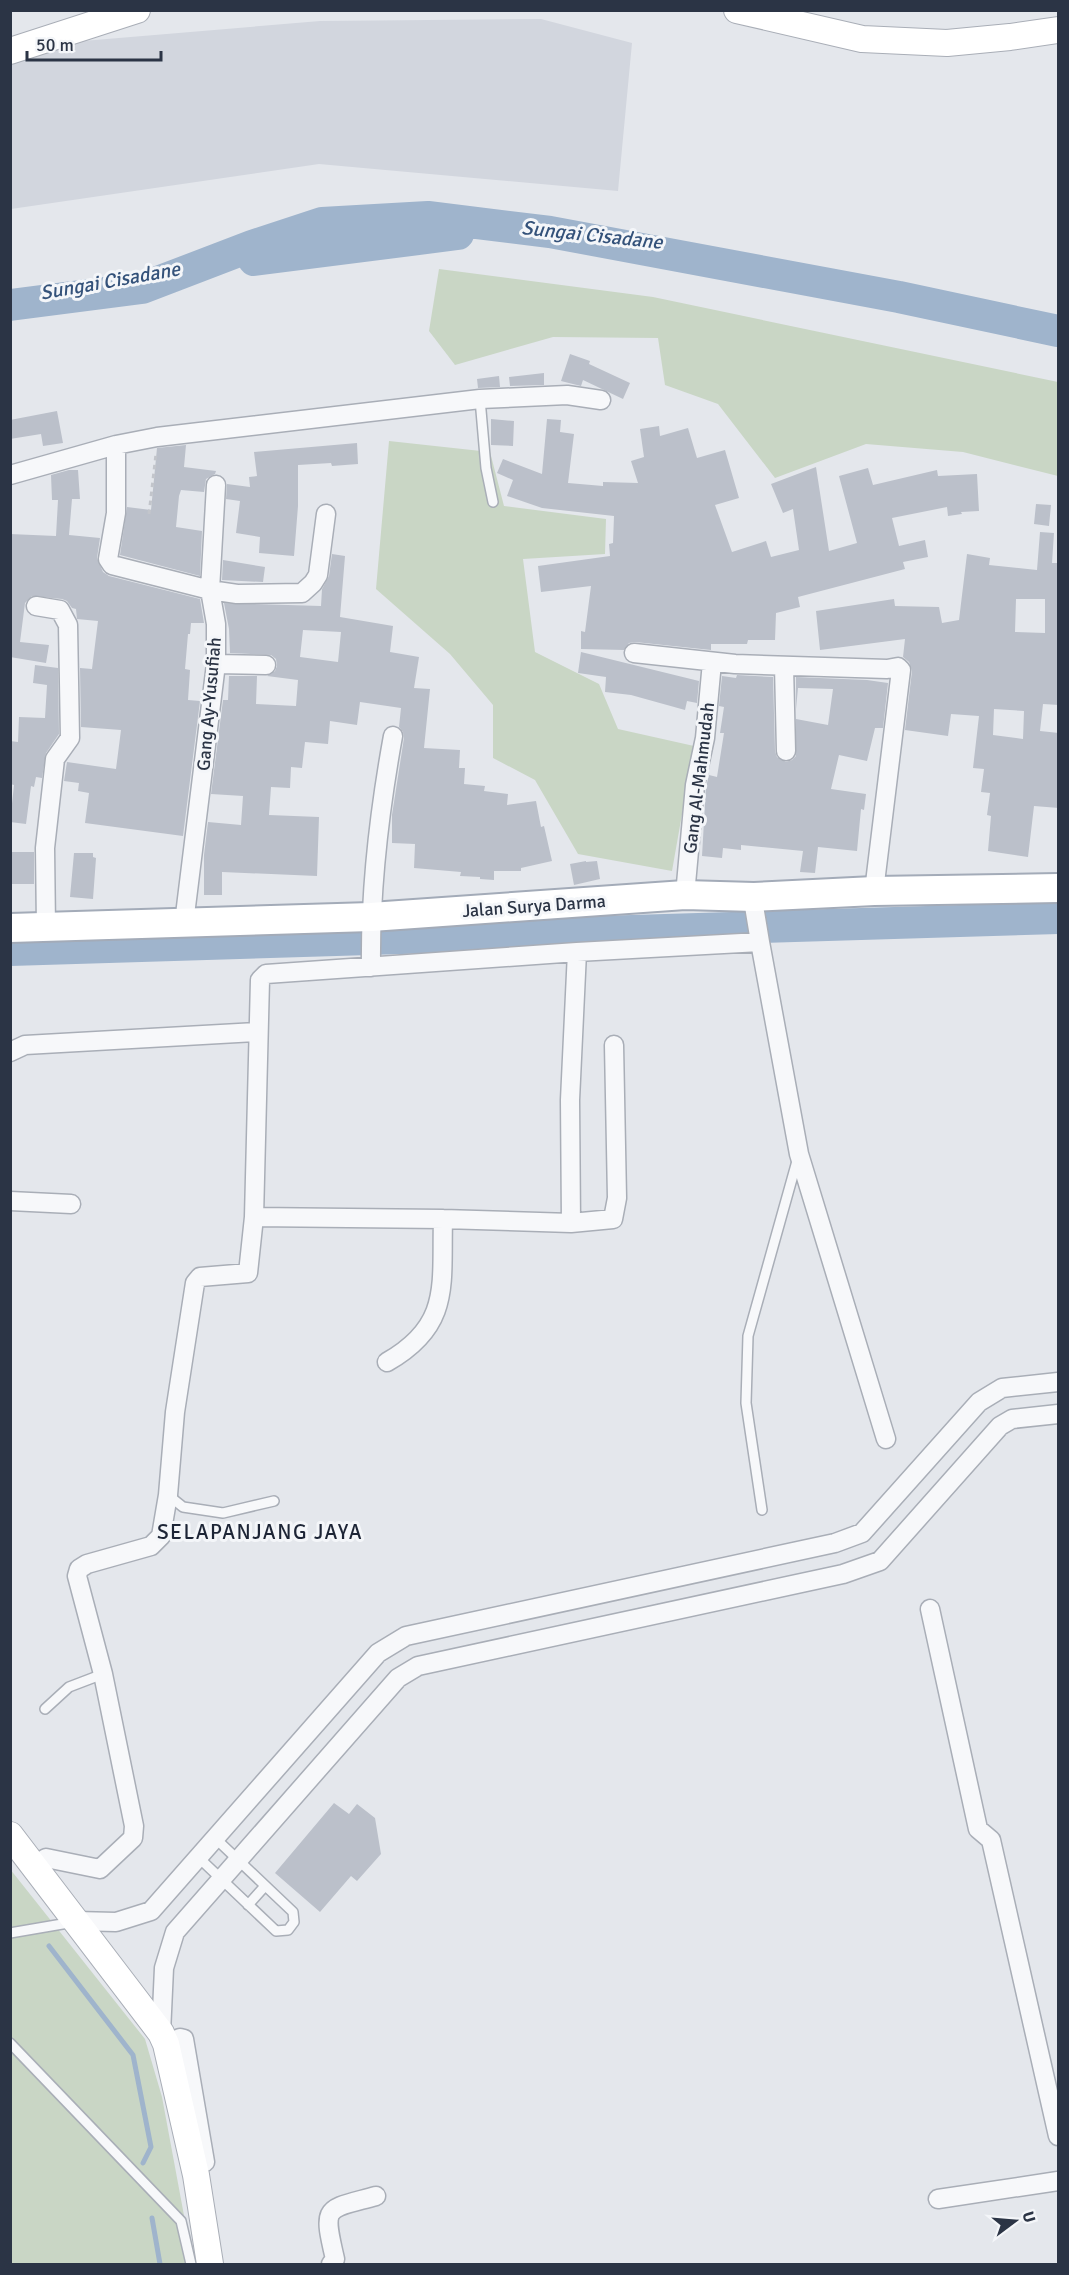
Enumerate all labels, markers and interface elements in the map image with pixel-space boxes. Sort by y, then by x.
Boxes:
scale bar [27,24,160,62]
text: 50 m [36,34,74,56]
water label: Sungai Cisadane [520,215,665,255]
water label: Sungai Cisadane [38,256,183,306]
street label: Gang Ay-Yusufiah [192,636,226,772]
street label: Gang Al-Mahmudah [679,701,719,855]
street label: Jalan Surya Darma [461,890,607,922]
district label: SELAPANJANG JAYA [157,1519,363,1545]
north arrow [985,2191,1045,2251]
text: U [1017,2209,1040,2225]

